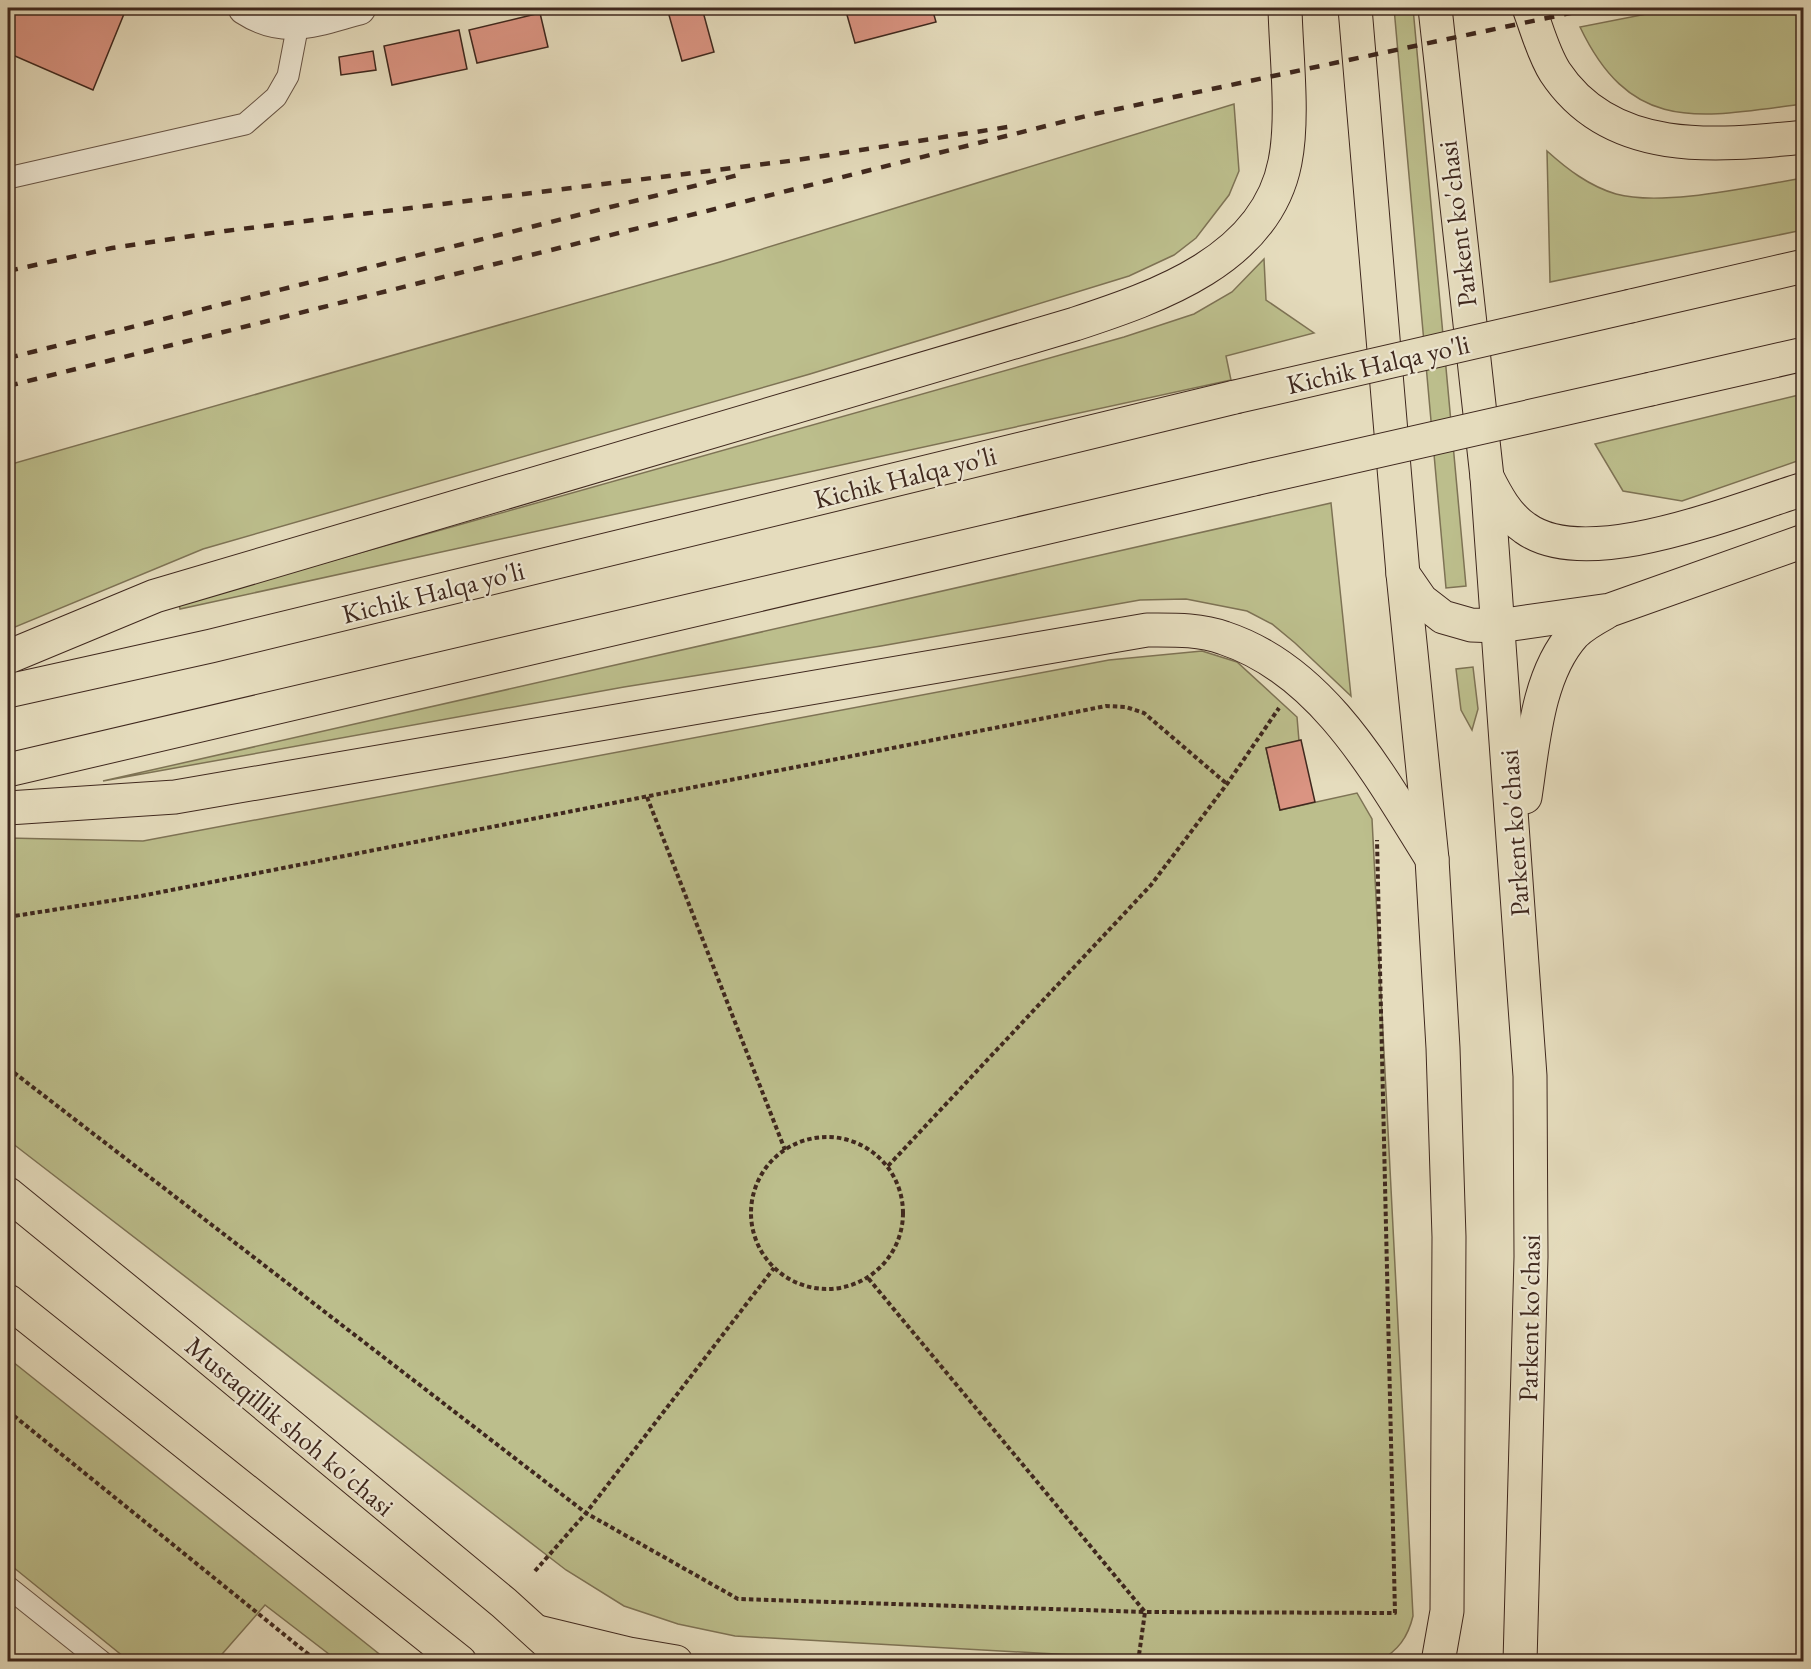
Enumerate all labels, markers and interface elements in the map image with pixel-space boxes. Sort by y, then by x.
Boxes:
street label: Parkent ko'chasi [1429,139,1485,309]
street label: Kichik Halqa yo'li [1283,326,1473,402]
street label: Kichik Halqa yo'li [810,437,1000,517]
street label: Kichik Halqa yo'li [338,552,528,632]
street label: Parkent ko'chasi [1491,748,1537,918]
street label: Parkent ko'chasi [1510,1234,1548,1402]
street label: Mustaqillik shoh ko'chasi [178,1328,402,1524]

